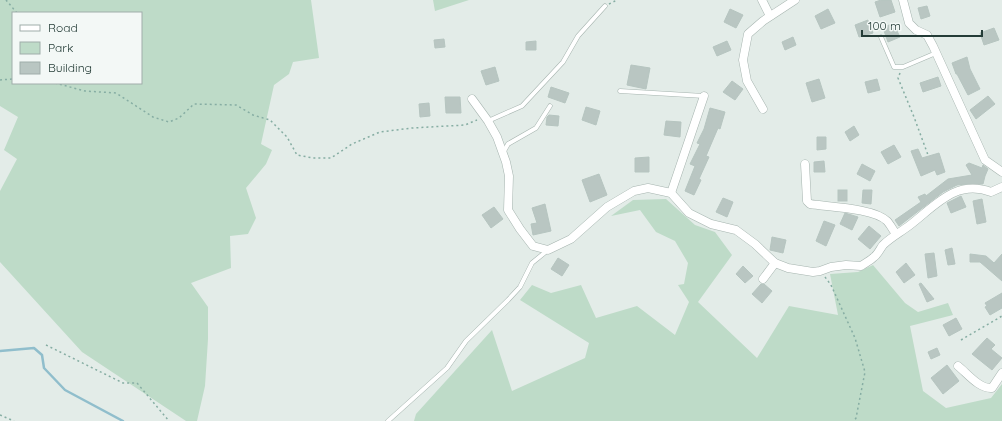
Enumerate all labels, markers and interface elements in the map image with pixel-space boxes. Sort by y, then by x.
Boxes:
legend [12,12,142,84]
scale bar [862,12,982,38]
text: 100 m [868,18,901,33]
text: Road [48,20,78,35]
text: Park [48,40,73,55]
text: Building [48,60,92,75]

